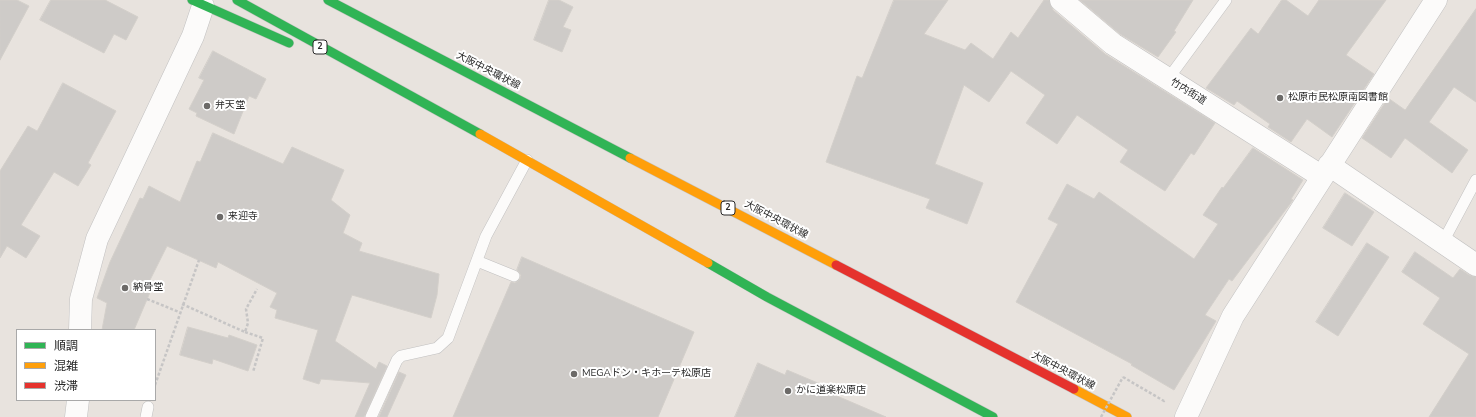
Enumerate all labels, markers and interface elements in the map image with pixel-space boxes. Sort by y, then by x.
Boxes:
road number: 2 [313,40,327,54]
street label: 大阪中央環状線 [454,50,522,92]
street label: 竹内街道 [1168,76,1208,108]
place label: 松原市民松原南図書館 [1288,92,1388,104]
marker: 松原市民松原南図書館 [1275,93,1285,103]
place label: 弁天堂 [215,100,245,112]
marker: 弁天堂 [202,101,212,111]
street label: 大阪中央環状線 [742,198,810,242]
road number: 2 [721,201,735,215]
place label: 来迎寺 [228,211,258,223]
marker: 来迎寺 [215,212,225,222]
place label: 納骨堂 [133,282,163,294]
marker: 納骨堂 [120,283,130,293]
legend [16,329,156,401]
text: 順調 [54,338,78,354]
street label: 大阪中央環状線 [1029,349,1097,393]
text: 混雑 [54,358,78,374]
place label: MEGAドン・キホーテ松原店 [582,368,711,380]
marker: MEGAドン・キホーテ松原店 [569,369,579,379]
text: 渋滞 [54,378,78,394]
place label: かに道楽松原店 [796,385,866,397]
marker: かに道楽松原店 [783,386,793,396]

